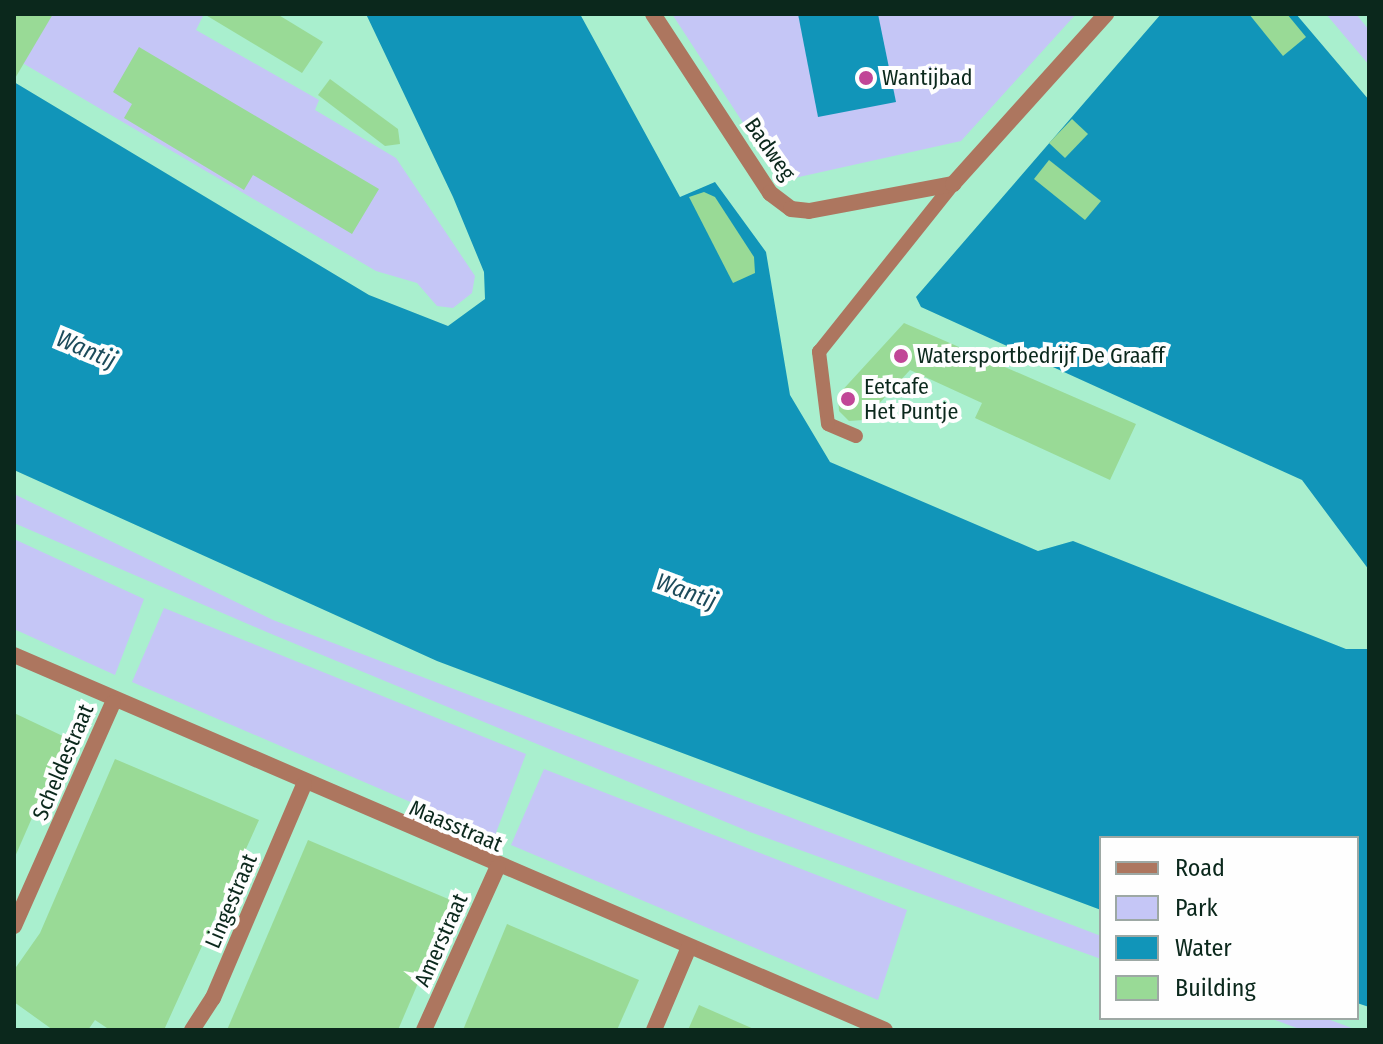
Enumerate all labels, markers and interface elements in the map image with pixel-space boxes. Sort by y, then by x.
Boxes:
place label: Wantijbad [882,65,973,91]
marker: Wantijbad [857,69,875,87]
street label: Badweg [739,113,801,185]
water label: Wantij [52,325,120,375]
place label: Watersportbedrijf De Graaff [917,343,1165,369]
marker: Watersportbedrijf De Graaff [892,347,910,365]
place label: Eetcafe Het Puntje [864,373,958,424]
marker: Eetcafe Het Puntje [839,390,857,408]
water label: Wantij [652,568,720,616]
street label: Scheldestraat [27,700,99,824]
street label: Maasstraat [406,795,506,857]
legend [1099,836,1359,1020]
street label: Lingestraat [199,850,263,952]
text: Road [1175,854,1225,882]
street label: Amerstraat [409,889,473,991]
text: Park [1175,894,1218,922]
text: Water [1175,934,1232,962]
text: Building [1175,974,1256,1002]

